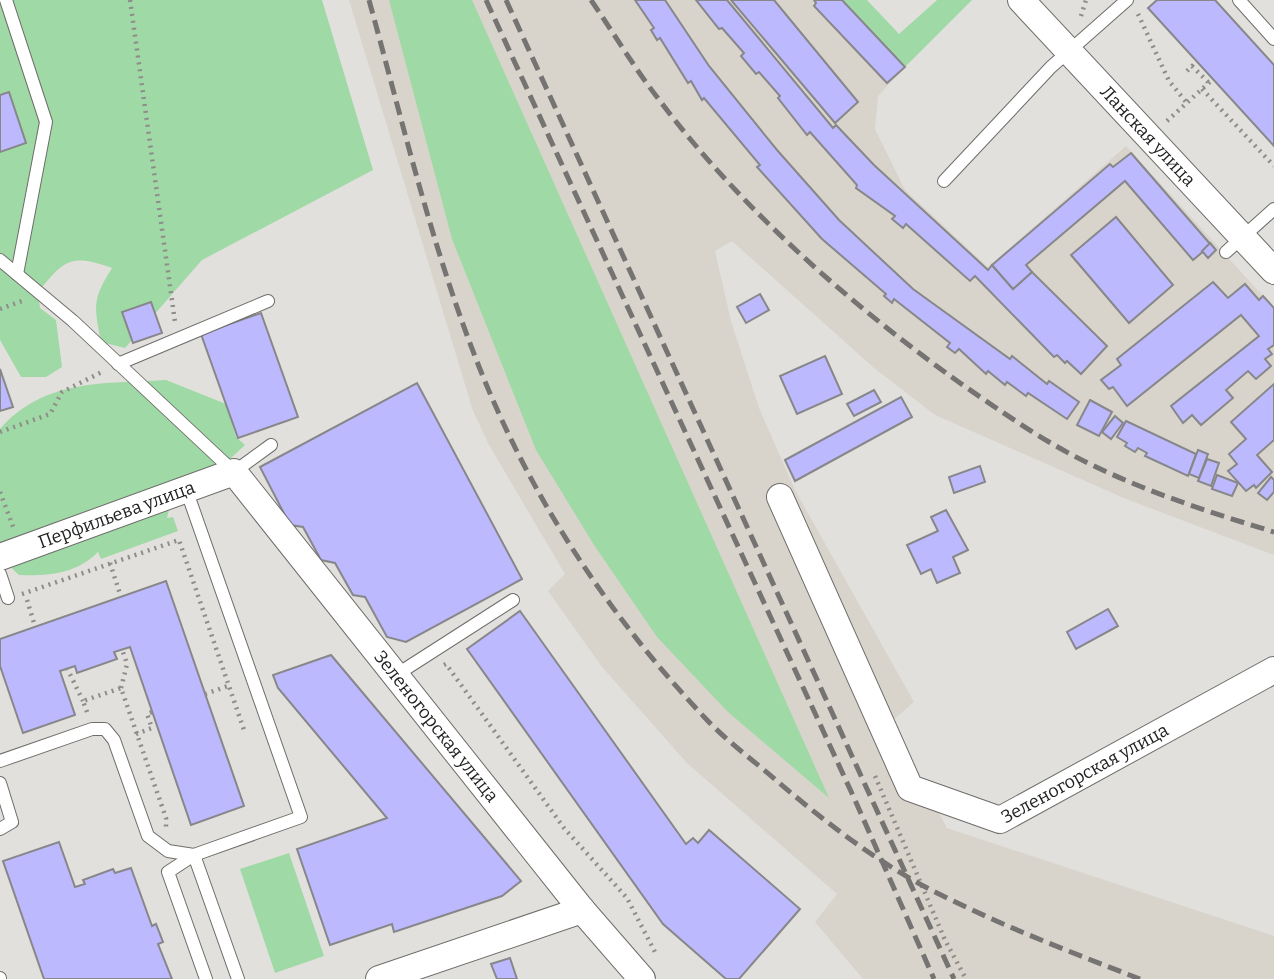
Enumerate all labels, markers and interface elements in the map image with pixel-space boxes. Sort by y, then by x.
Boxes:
street label: Ланская улица [1096,81,1200,191]
street label: Перфильева улица [35,476,198,553]
street label: Зеленогорская улица [369,646,503,807]
street label: Зеленогорская улица [997,719,1172,828]

